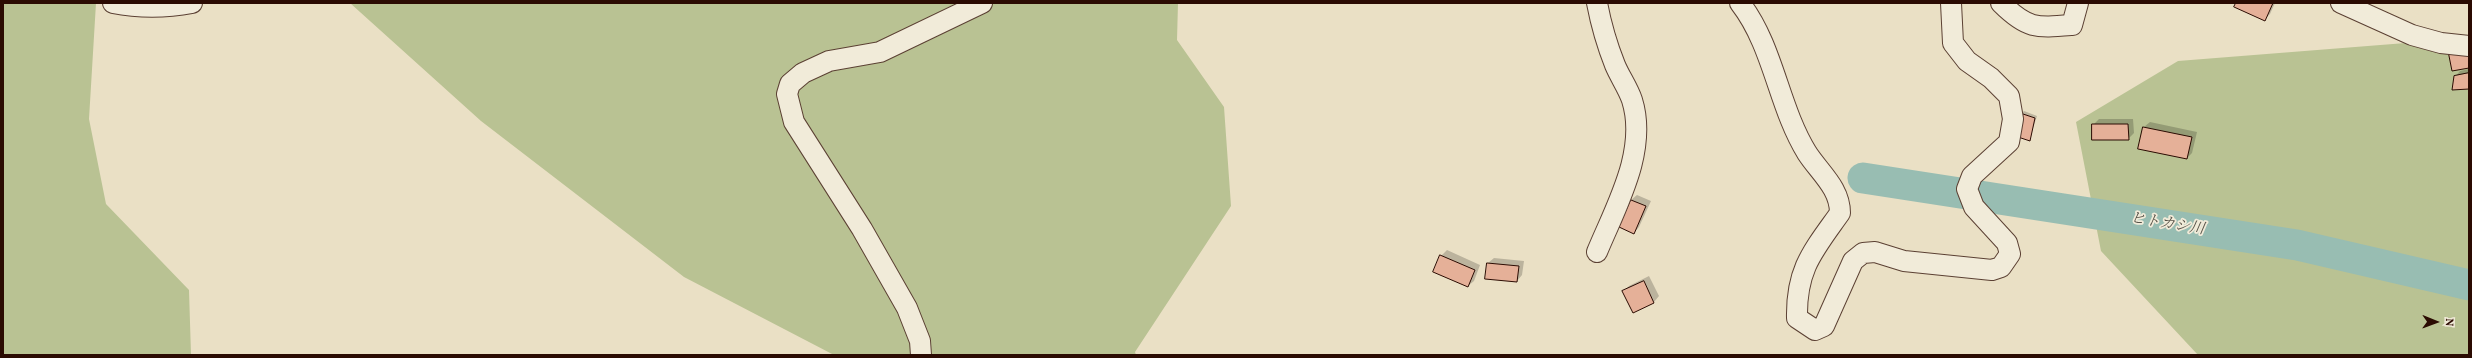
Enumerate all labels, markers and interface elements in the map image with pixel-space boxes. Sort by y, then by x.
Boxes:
water label: ヒトカシ川 [2129,210,2205,240]
north arrow [2416,302,2456,342]
text: N [2441,318,2456,326]

